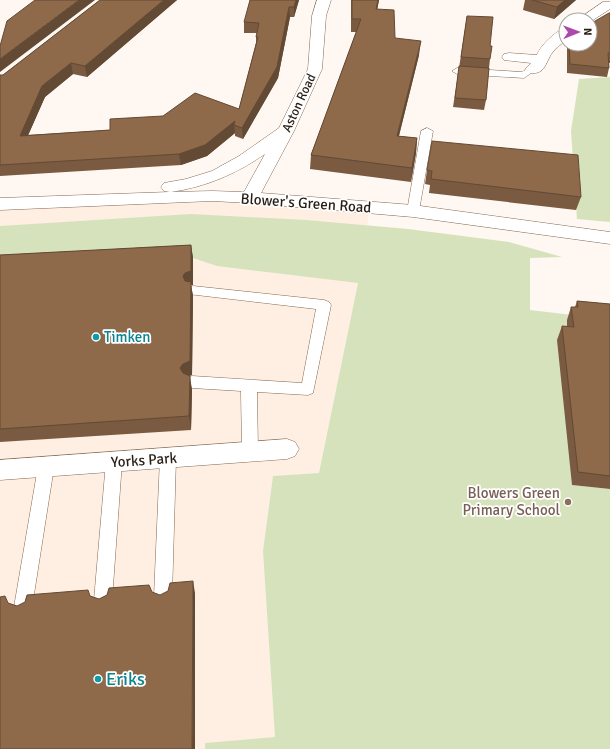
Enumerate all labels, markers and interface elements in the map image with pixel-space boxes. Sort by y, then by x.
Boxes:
north arrow [558,12,598,52]
text: N [581,28,594,36]
street label: Aston Road [279,71,320,135]
street label: Blower's Green Road [240,189,372,217]
place label: Timken [104,328,150,346]
marker: Timken [91,332,101,342]
street label: Yorks Park [110,449,178,471]
place label: Blowers Green Primary School [463,484,560,519]
marker: Blowers Green Primary School [563,497,573,507]
place label: Eriks [106,668,145,690]
marker: Eriks [93,674,103,684]

